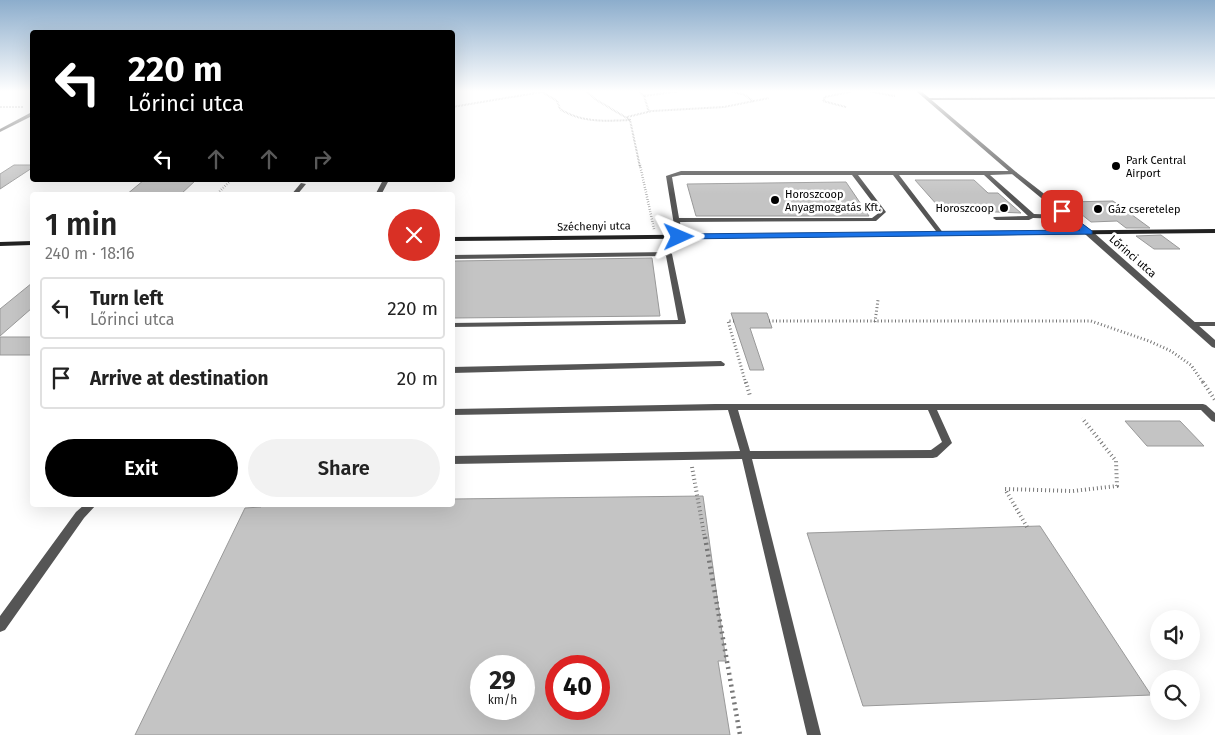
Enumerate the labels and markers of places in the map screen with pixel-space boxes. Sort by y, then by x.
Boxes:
place label: Park Central Airport [1126,154,1186,180]
marker: Park Central Airport [1110,160,1122,172]
place label: Horoszcoop Anyagmozgatás Kft. [785,188,881,214]
pin [1041,190,1083,232]
marker: Horoszcoop Anyagmozgatás Kft. [769,194,781,206]
place label: Horoszcoop [935,202,994,215]
marker: Horoszcoop [998,202,1010,214]
marker: Gáz cseretelep [1092,203,1104,215]
place label: Gáz cseretelep [1108,203,1180,216]

